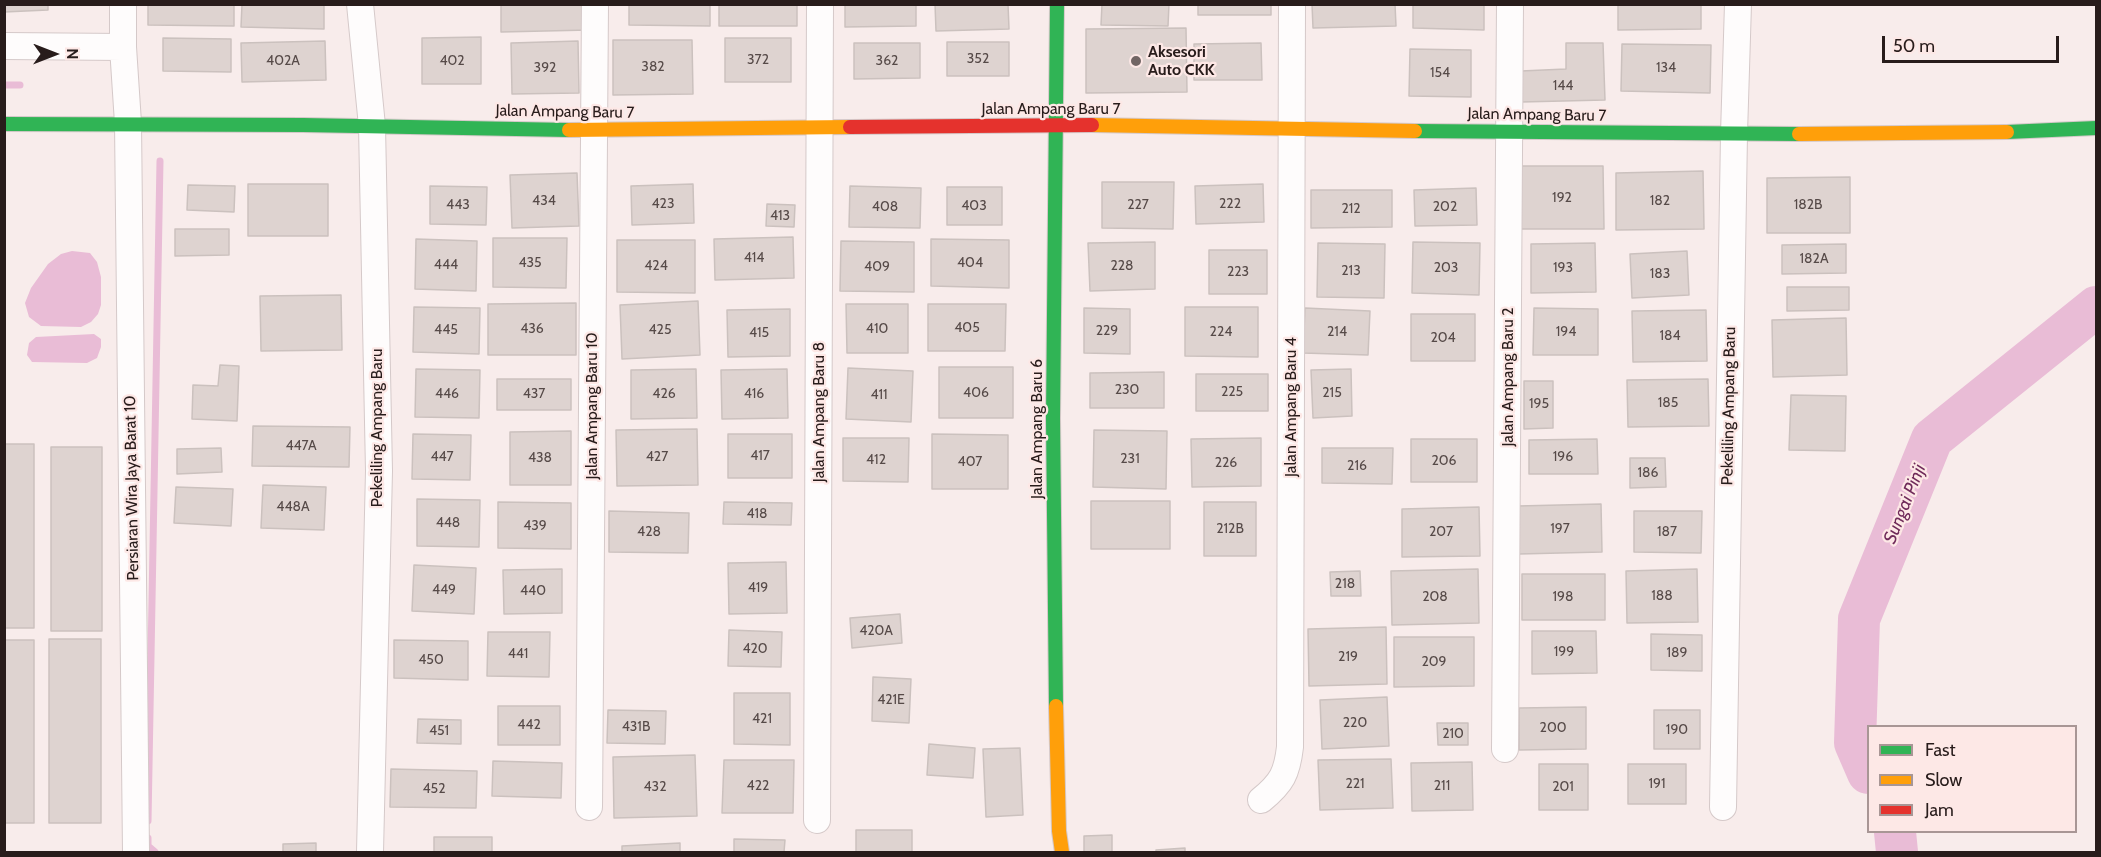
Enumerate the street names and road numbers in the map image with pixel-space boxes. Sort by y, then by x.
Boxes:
street label: Jalan Ampang Baru 7 [982,99,1120,119]
street label: Jalan Ampang Baru 7 [495,101,635,123]
street label: Jalan Ampang Baru 7 [1467,104,1607,126]
street label: Jalan Ampang Baru 2 [1498,307,1518,447]
street label: Pekeliling Ampang Baru [1718,327,1740,485]
street label: Jalan Ampang Baru 10 [582,332,602,480]
street label: Jalan Ampang Baru 4 [1281,337,1301,477]
street label: Jalan Ampang Baru 8 [809,342,829,482]
street label: Pekeliling Ampang Baru [367,349,387,507]
street label: Jalan Ampang Baru 6 [1027,359,1047,499]
street label: Persiaran Wira Jaya Barat 10 [121,395,143,581]

